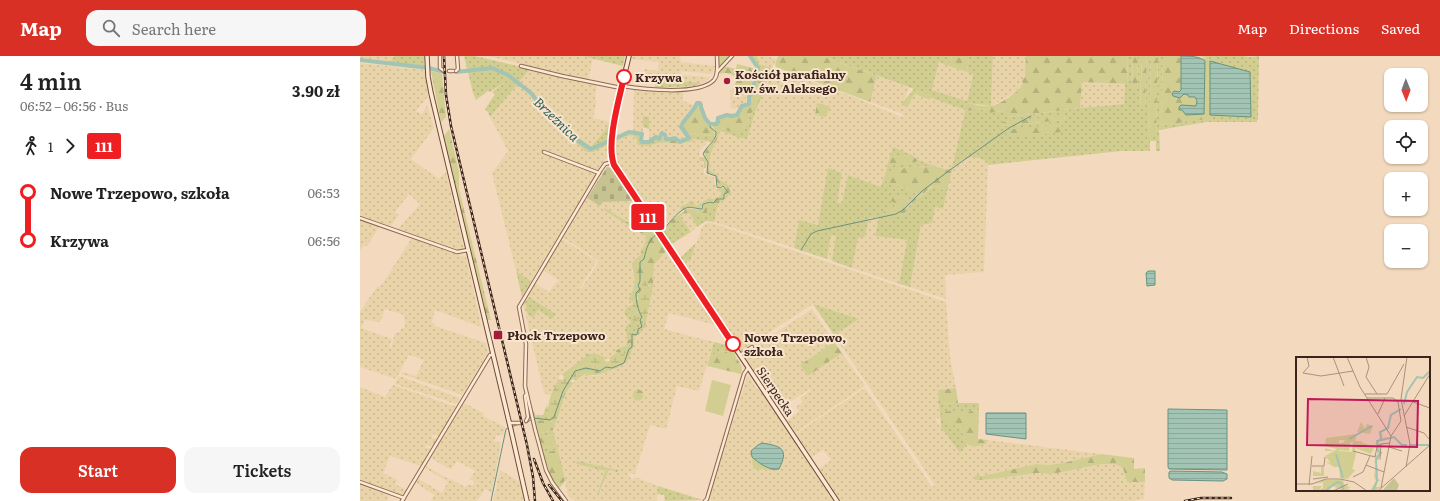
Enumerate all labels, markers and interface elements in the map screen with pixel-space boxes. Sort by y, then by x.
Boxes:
search box [86,10,366,46]
text: Map [20,14,62,42]
icon: search [100,17,122,39]
text: Search here [132,17,216,40]
text: Map [1237,18,1267,38]
text: Directions [1289,18,1359,38]
text: Saved [1381,18,1420,38]
text: 4 min [20,64,82,97]
place label: Kościół parafialny pw. św. Aleksego [735,65,847,97]
place label: Krzywa [635,68,682,86]
north arrow [1384,68,1428,112]
map controls [1384,68,1428,268]
marker: Krzywa [616,69,632,85]
marker: Kościół parafialny pw. św. Aleksego [722,76,732,86]
text: 3.90 zł [292,79,340,102]
water label: Brzeźnica [530,92,585,146]
text: 06:52 – 06:56 · Bus [20,96,128,115]
button: locate [1384,120,1428,164]
icon: walk [20,135,42,157]
icon: forward [59,135,81,157]
text: 111 [95,136,113,156]
text: 1 [48,137,53,156]
button: + [1384,172,1428,216]
text: Nowe Trzepowo, szkoła [50,181,230,204]
text: 06:53 [308,183,340,202]
line badge: 111 [625,204,671,230]
text: 111 [639,207,657,227]
button: − [1384,224,1428,268]
text: Krzywa [50,229,109,252]
text: 06:56 [308,231,340,250]
place label: Płock Trzepowo [507,326,606,344]
place label: Nowe Trzepowo, szkoła [744,328,846,360]
marker: Płock Trzepowo [492,329,504,341]
marker: Nowe Trzepowo, szkoła [725,336,741,352]
inset map [1296,357,1430,491]
street label: Sierpecka [753,363,799,420]
button: Start [20,447,176,493]
button: Tickets [184,447,340,493]

